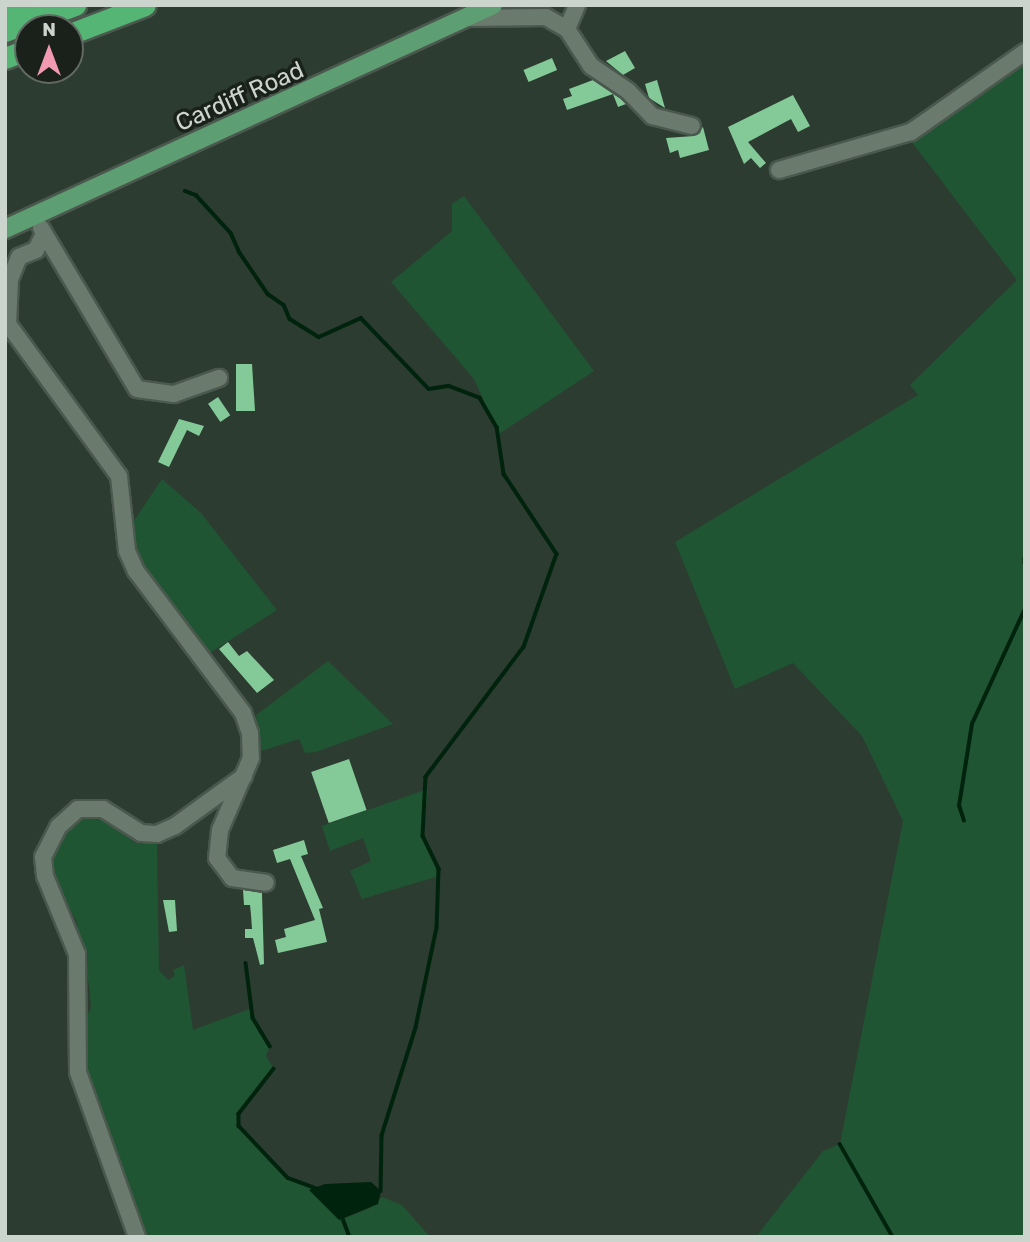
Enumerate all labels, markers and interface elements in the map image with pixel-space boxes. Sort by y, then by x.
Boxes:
north arrow [14,14,84,84]
text: N [42,18,56,41]
street label: Cardiff Road [171,56,309,138]

